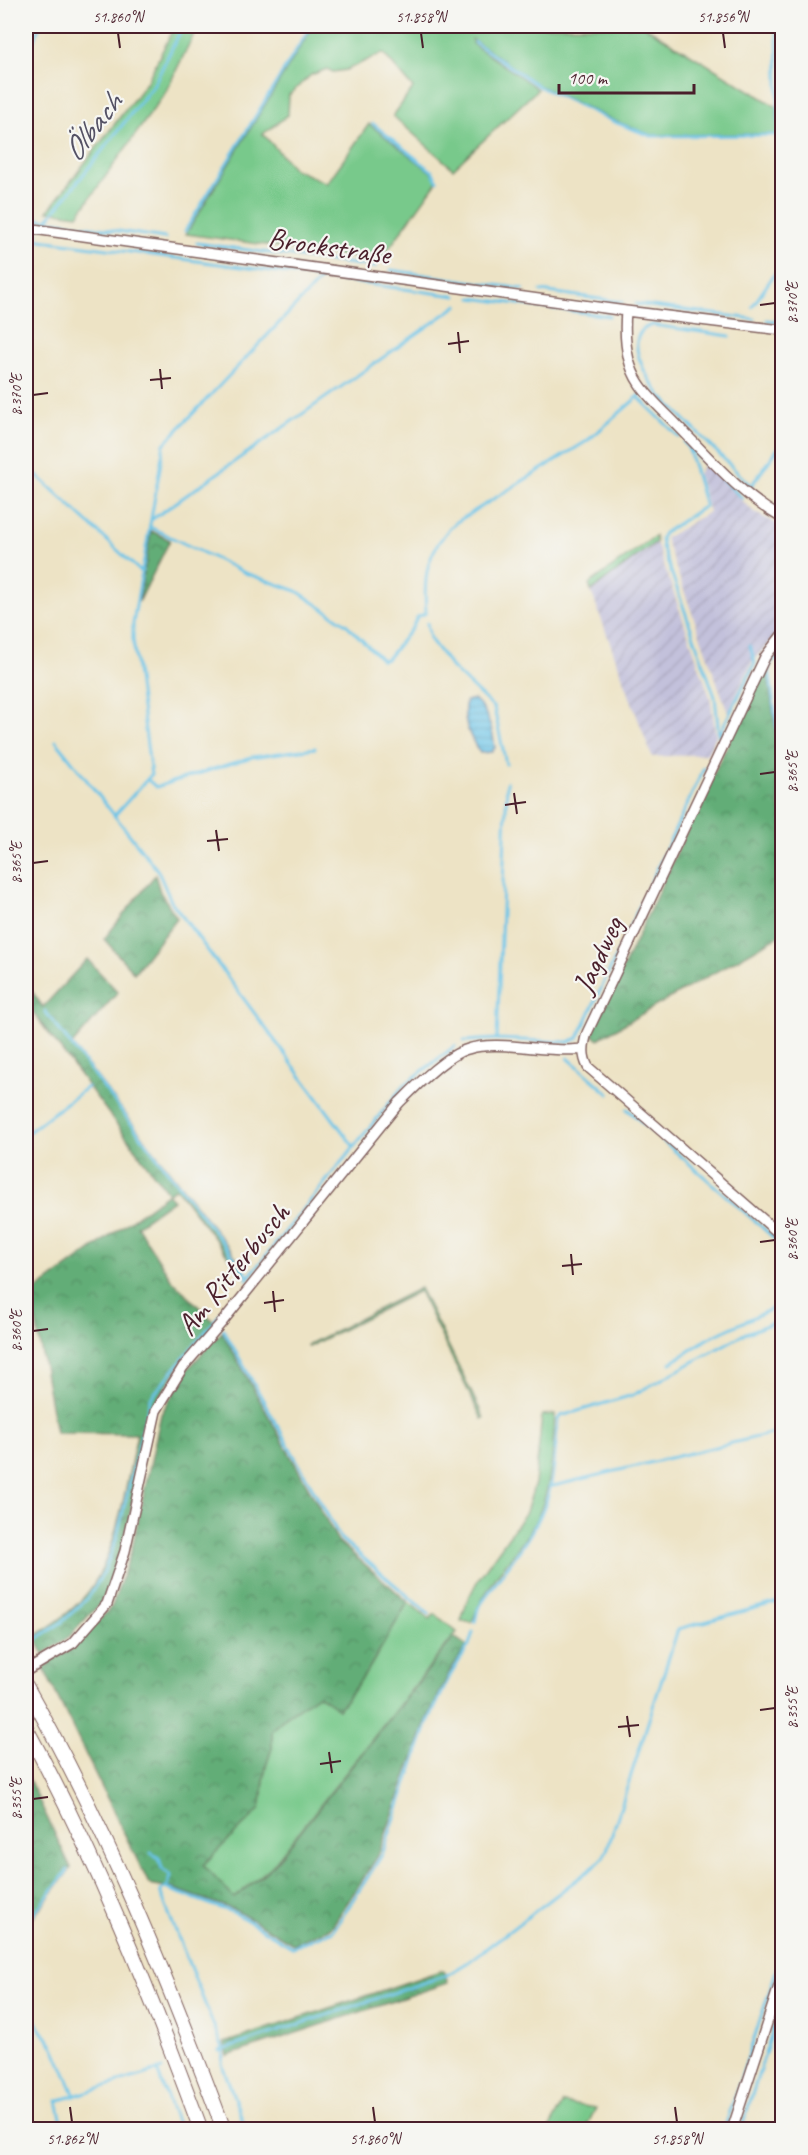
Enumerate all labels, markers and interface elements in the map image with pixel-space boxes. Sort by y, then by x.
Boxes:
text: 51.860°N [93,8,146,27]
text: 51.858°N [396,8,449,27]
text: 51.856°N [698,8,751,27]
scale bar [559,57,694,95]
text: 100 m [568,67,609,89]
water label: Ölbach [52,83,133,170]
street label: Brockstraße [265,219,395,274]
text: 8.370°E [783,280,802,324]
text: 8.370°E [7,372,26,416]
text: 8.365°E [783,749,802,793]
text: 8.365°E [7,840,26,884]
street label: Jagdweg [563,909,633,1001]
street label: Am Ritterbusch [168,1194,299,1343]
text: 8.360°E [783,1217,802,1261]
text: 8.360°E [7,1308,26,1352]
text: 8.355°E [783,1685,802,1729]
text: 8.355°E [7,1776,26,1820]
text: 51.862°N [47,2130,100,2149]
text: 51.860°N [350,2130,403,2149]
text: 51.858°N [652,2130,705,2149]

